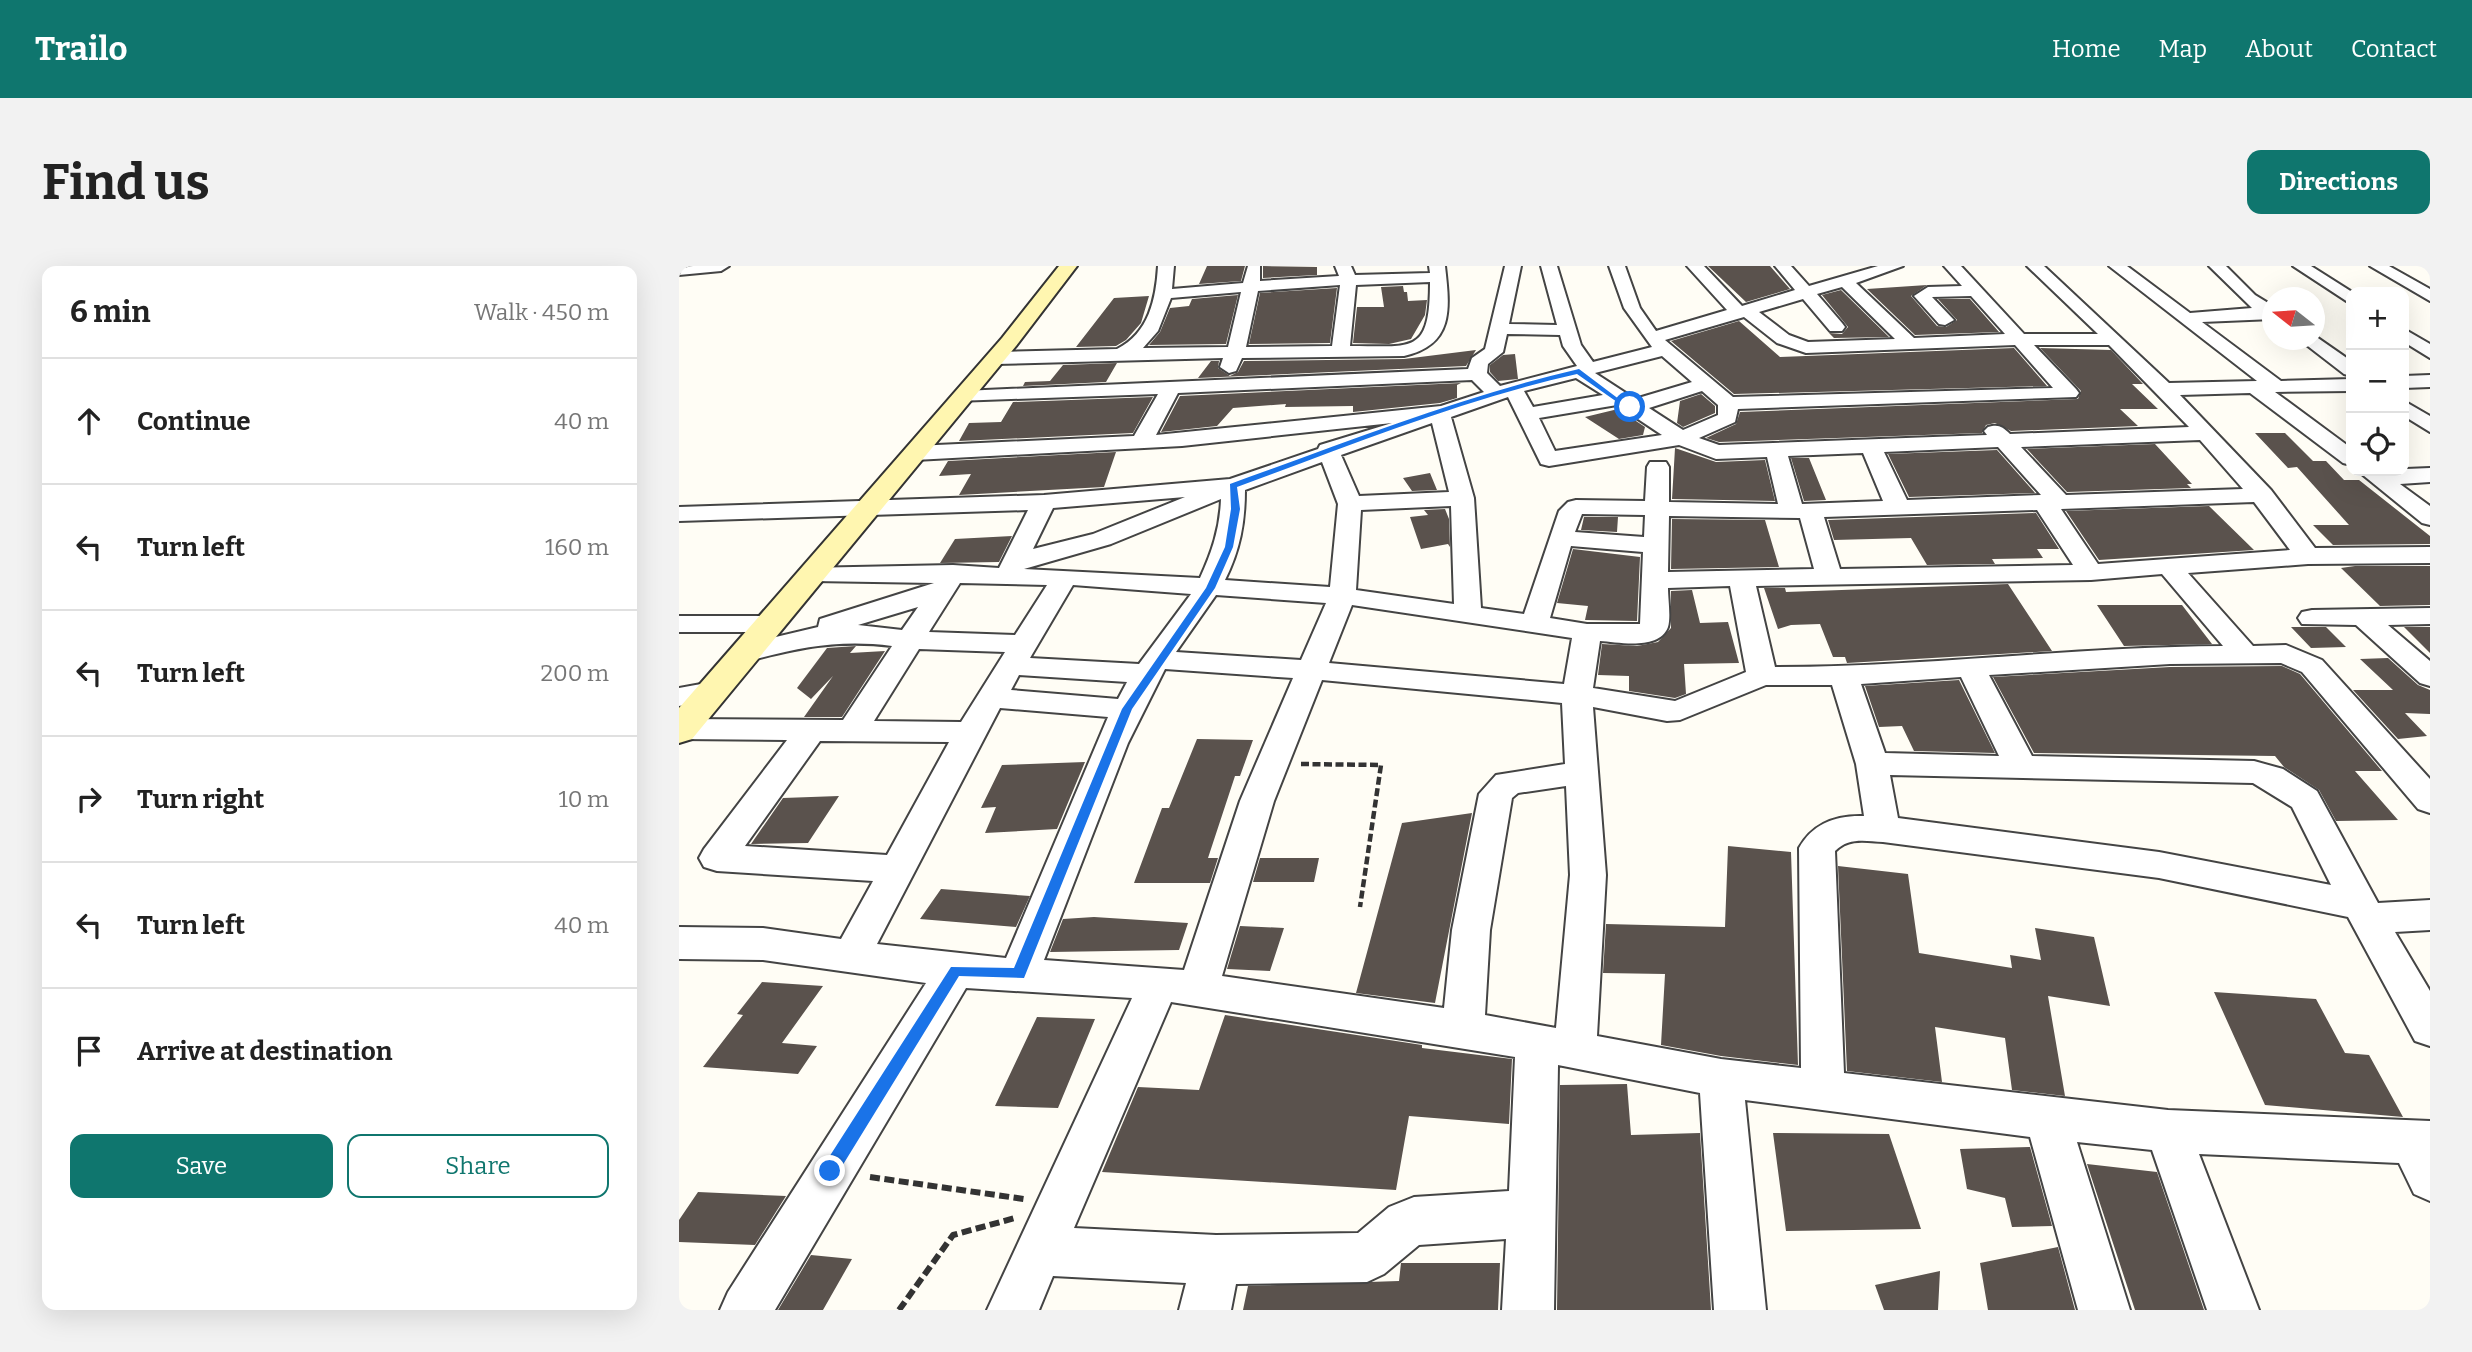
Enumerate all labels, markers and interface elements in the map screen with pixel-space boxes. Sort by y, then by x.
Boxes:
text: Trailo [35,29,128,69]
text: Home [2052,35,2121,63]
text: Map [2159,35,2207,63]
text: About [2245,35,2313,63]
text: Contact [2351,35,2437,63]
button: Directions [2247,150,2430,214]
text: Find us [42,153,210,212]
north arrow [2262,287,2325,350]
map controls [2346,287,2409,476]
button: + [2346,287,2409,350]
text: 6 min [70,294,151,330]
text: Walk · 450 m [474,298,609,326]
button: − [2346,350,2409,413]
route start [1614,391,1645,422]
icon: ahead [70,402,108,440]
text: Continue [137,406,251,437]
text: 40 m [554,407,609,435]
button: locate [2346,413,2409,476]
icon: left [70,528,108,566]
text: Turn left [137,532,245,563]
text: 160 m [545,533,609,561]
icon: left [70,654,108,692]
text: Turn left [137,658,245,689]
text: 200 m [540,659,609,687]
icon: right [70,780,108,818]
text: Turn right [137,784,264,815]
text: 10 m [558,785,609,813]
icon: left [70,906,108,944]
text: Turn left [137,910,245,941]
text: 40 m [554,911,609,939]
icon: arrive [70,1032,108,1070]
text: Arrive at destination [137,1036,392,1067]
button: Save [70,1134,333,1198]
button: Share [347,1134,609,1198]
route end [814,1155,845,1186]

